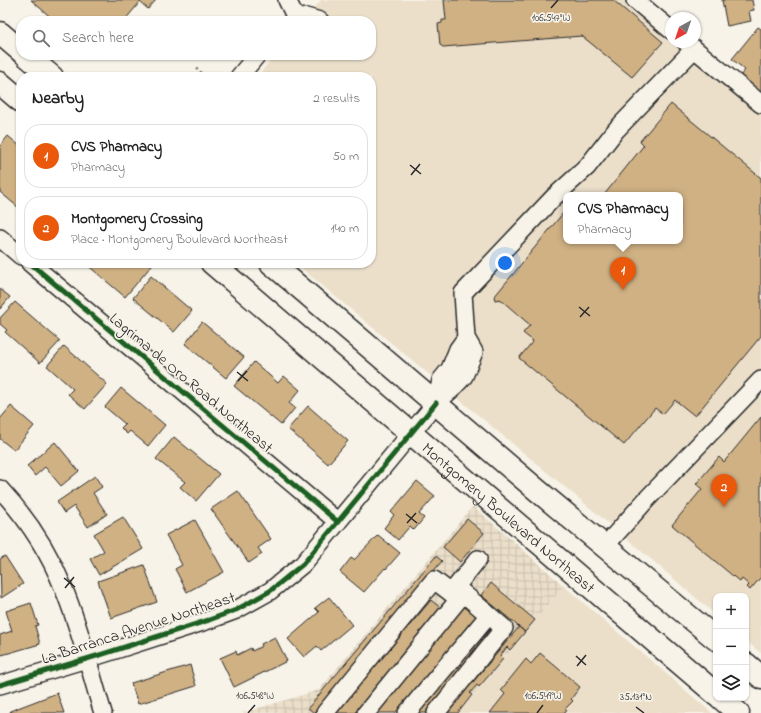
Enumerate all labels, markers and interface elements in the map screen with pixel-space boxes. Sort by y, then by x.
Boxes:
text: 106.547°W [532,11,570,26]
north arrow [665,12,701,48]
search box [16,16,376,60]
icon: search [30,27,52,49]
text: Search here [62,27,134,49]
text: Nearby [32,86,84,111]
text: 2 results [313,89,360,108]
text: CVS Pharmacy [71,136,162,158]
text: 1 [44,147,48,166]
text: 50 m [333,147,359,166]
text: Pharmacy [71,158,125,177]
popup [563,192,683,244]
text: CVS Pharmacy [577,198,669,220]
text: Montgomery Crossing [71,208,203,230]
text: 2 [43,219,49,238]
text: 140 m [331,219,359,238]
text: Pharmacy [577,220,632,239]
text: Place · Montgomery Boulevard Northeast [71,230,288,249]
your location [495,253,515,273]
pin: 1 [610,257,636,290]
street label: Lagrima de Oro Road Northeast [103,308,278,460]
street label: Montgomery Boulevard Northeast [416,437,600,600]
pin: 2 [711,474,737,507]
street label: La Barranca Avenue Northeast [39,586,239,672]
map controls [713,593,749,701]
button: + [713,593,749,629]
button: − [713,629,749,665]
button: layers [713,665,749,701]
text: 106.548°W [236,689,274,704]
text: 106.549°W [524,689,562,704]
text: 35.131°N [620,690,652,705]

